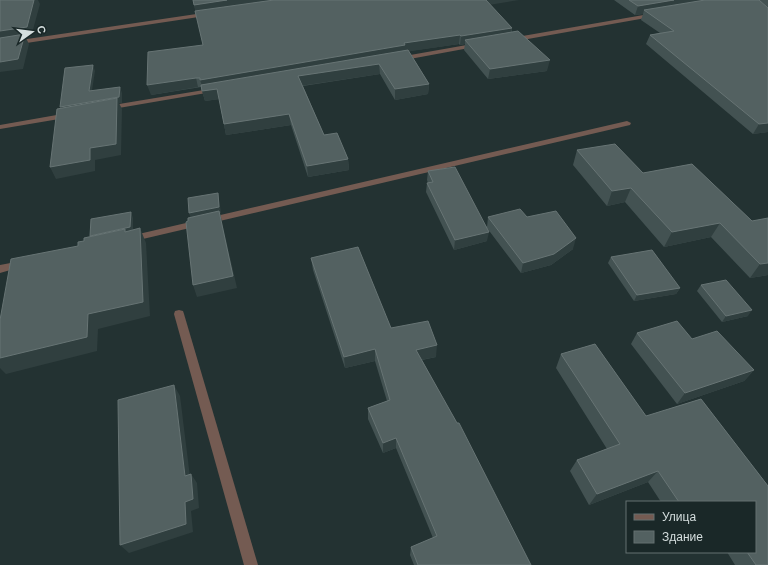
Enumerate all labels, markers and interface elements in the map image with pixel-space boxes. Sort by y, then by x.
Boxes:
north arrow [12,12,52,52]
text: С [35,24,49,35]
legend [626,501,756,553]
text: Улица [662,509,696,524]
text: Здание [662,529,703,544]

